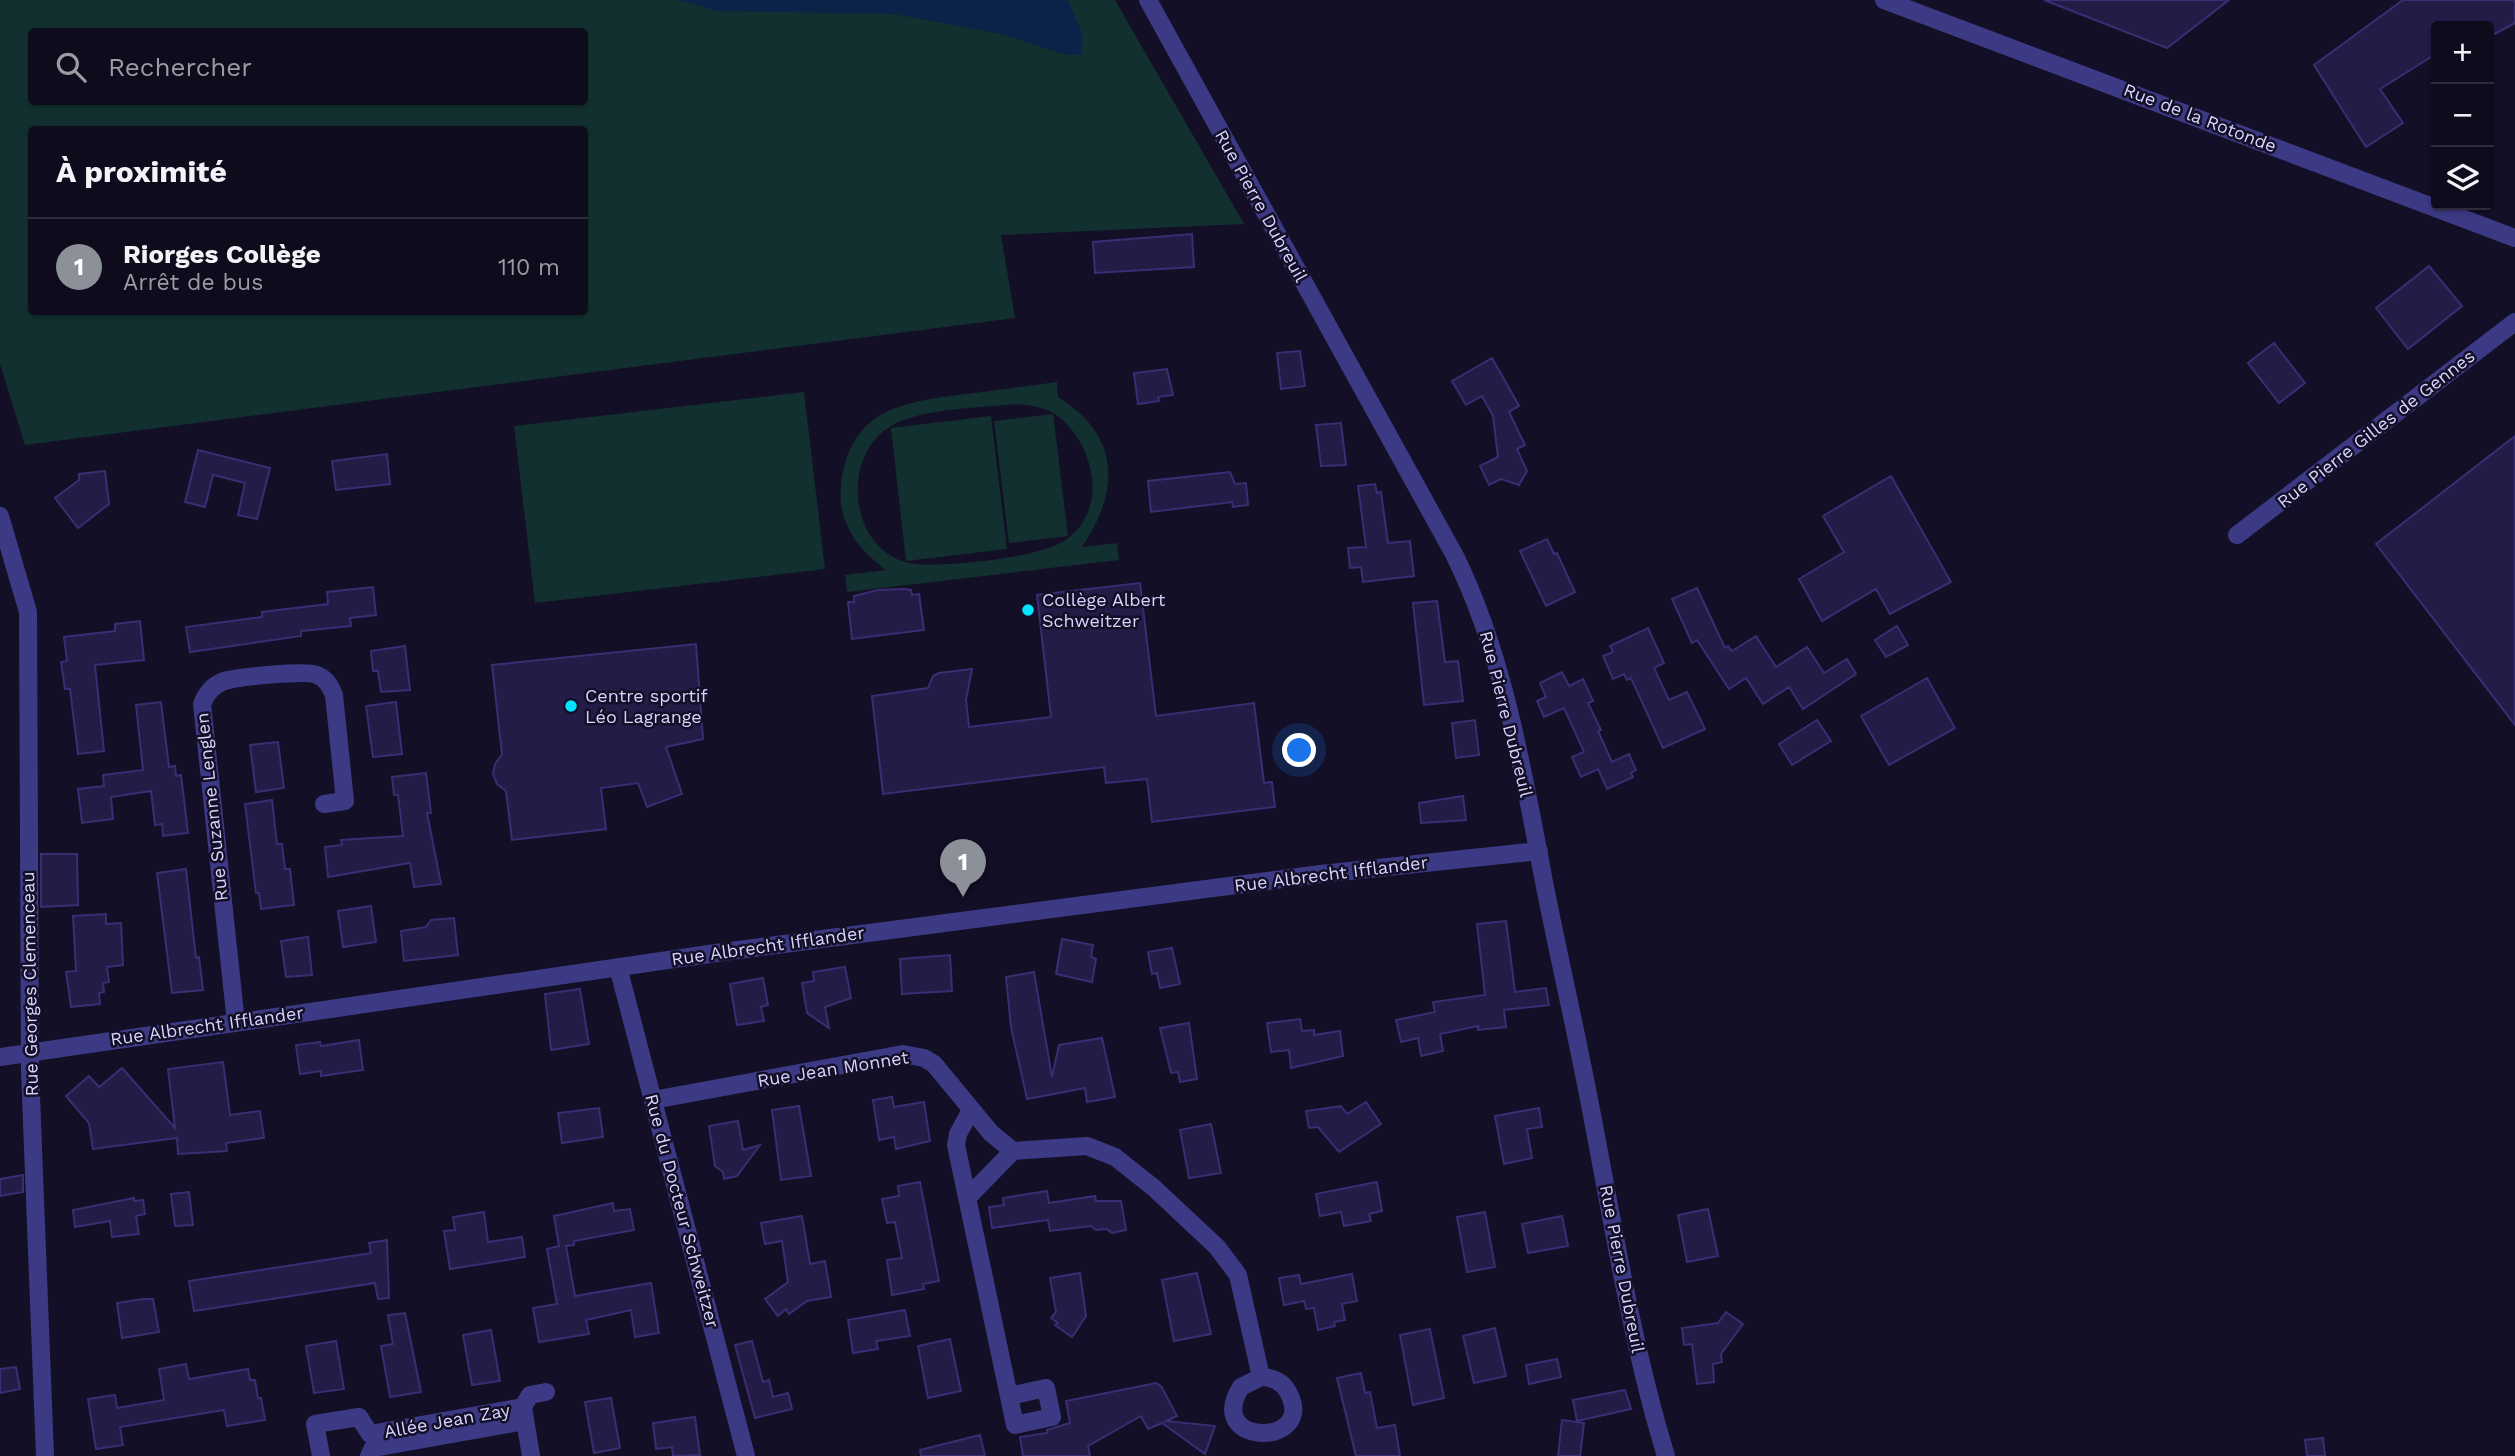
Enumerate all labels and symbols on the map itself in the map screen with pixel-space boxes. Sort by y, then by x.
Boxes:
street label: Rue de la Rotonde [2121,79,2280,156]
street label: Rue Pierre Dubreuil [1211,126,1312,286]
street label: Rue Pierre Gilles de Gennes [2273,345,2479,512]
place label: Collège Albert Schweitzer [1042,589,1166,631]
marker: Collège Albert Schweitzer [1020,602,1036,618]
street label: Rue Pierre Dubreuil [1476,629,1537,800]
place label: Centre sportif Léo Lagrange [585,685,708,727]
marker: Centre sportif Léo Lagrange [563,698,579,714]
street label: Rue Suzanne Lenglen [191,712,232,902]
your location [1282,733,1316,767]
pin: 1 [940,839,986,897]
street label: Rue Albrecht Ifflander [1233,851,1429,896]
street label: Rue Georges Clemenceau [17,871,42,1097]
street label: Rue Albrecht Ifflander [670,922,866,969]
street label: Rue Albrecht Ifflander [109,1002,305,1049]
street label: Rue Jean Monnet [756,1046,910,1091]
street label: Rue du Docteur Schweitzer [641,1092,724,1330]
street label: Rue Pierre Dubreuil [1596,1183,1649,1355]
street label: Allée Jean Zay [382,1399,512,1442]

